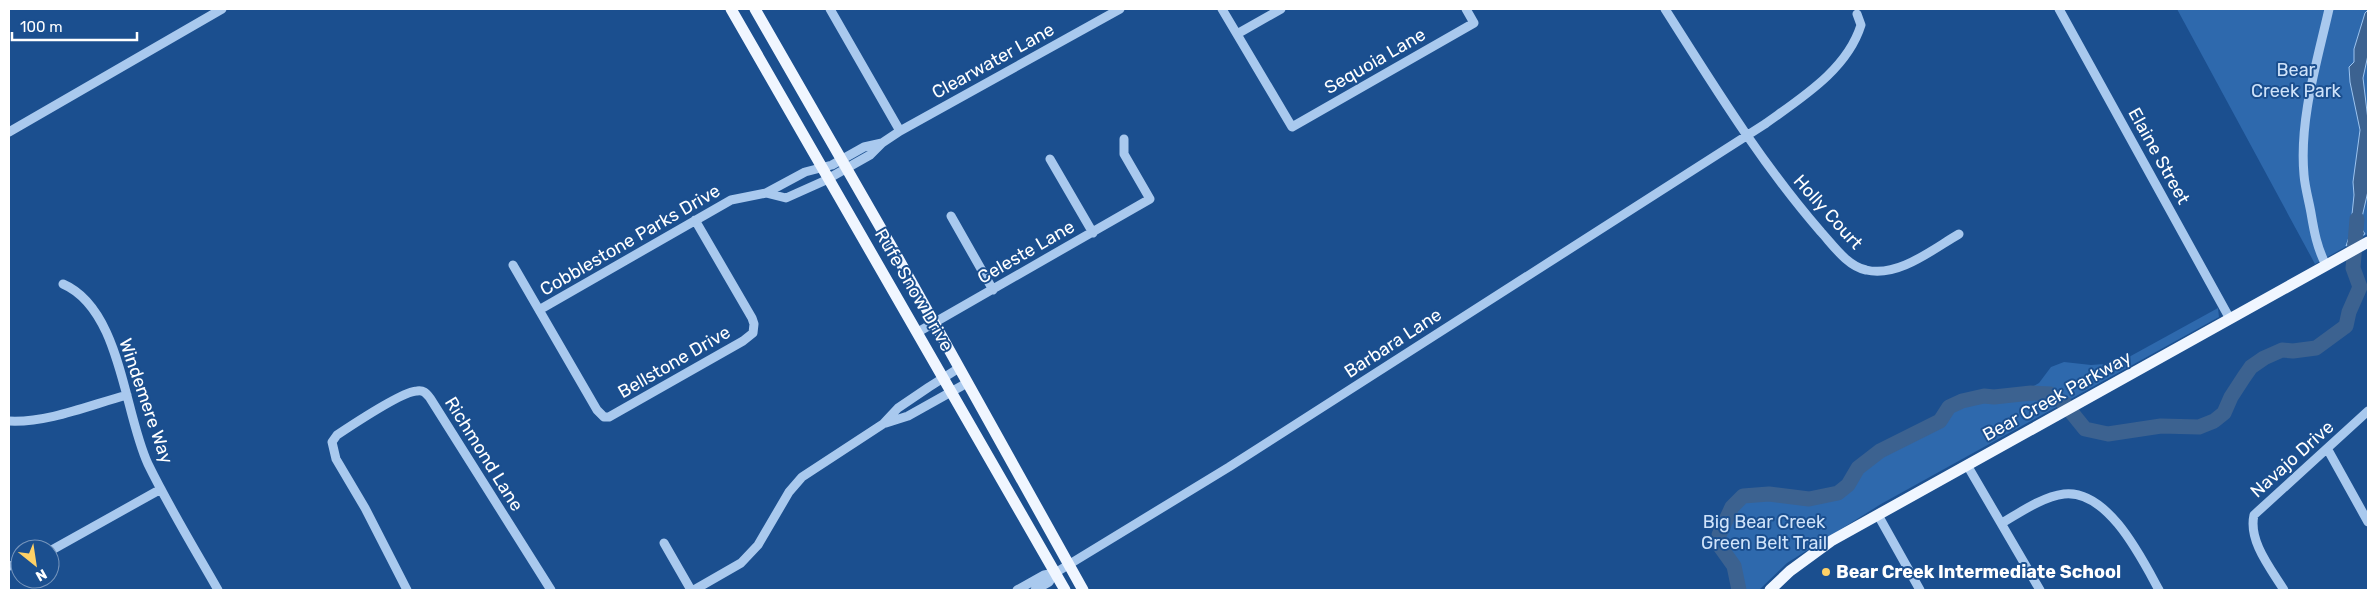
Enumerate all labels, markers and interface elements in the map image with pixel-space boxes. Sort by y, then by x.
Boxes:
scale bar [12,10,138,42]
text: 100 m [20,18,62,36]
street label: Clearwater Lane [928,18,1058,104]
street label: Sequoia Lane [1321,23,1429,99]
park label: Bear Creek Park [2251,59,2342,102]
street label: Elaine Street [2123,104,2195,208]
street label: Holly Court [1789,170,1867,254]
street label: Cobblestone Parks Drive [536,179,724,301]
street label: Celeste Lane [974,215,1078,289]
street label: Rufe Snow Drive [870,225,958,355]
street label: Barbara Lane [1340,303,1446,383]
street label: Bellstone Drive [614,321,734,403]
street label: Windemere Way [114,335,178,467]
street label: Bear Creek Parkway [1979,346,2135,446]
street label: Richmond Lane [440,393,528,515]
street label: Navajo Drive [2246,416,2338,502]
park label: Big Bear Creek Green Belt Trail [1701,511,1827,554]
north arrow [10,539,60,589]
place label: Bear Creek Intermediate School [1836,561,2121,583]
text: N [33,565,50,585]
marker: Bear Creek Intermediate School [1820,566,1832,578]

